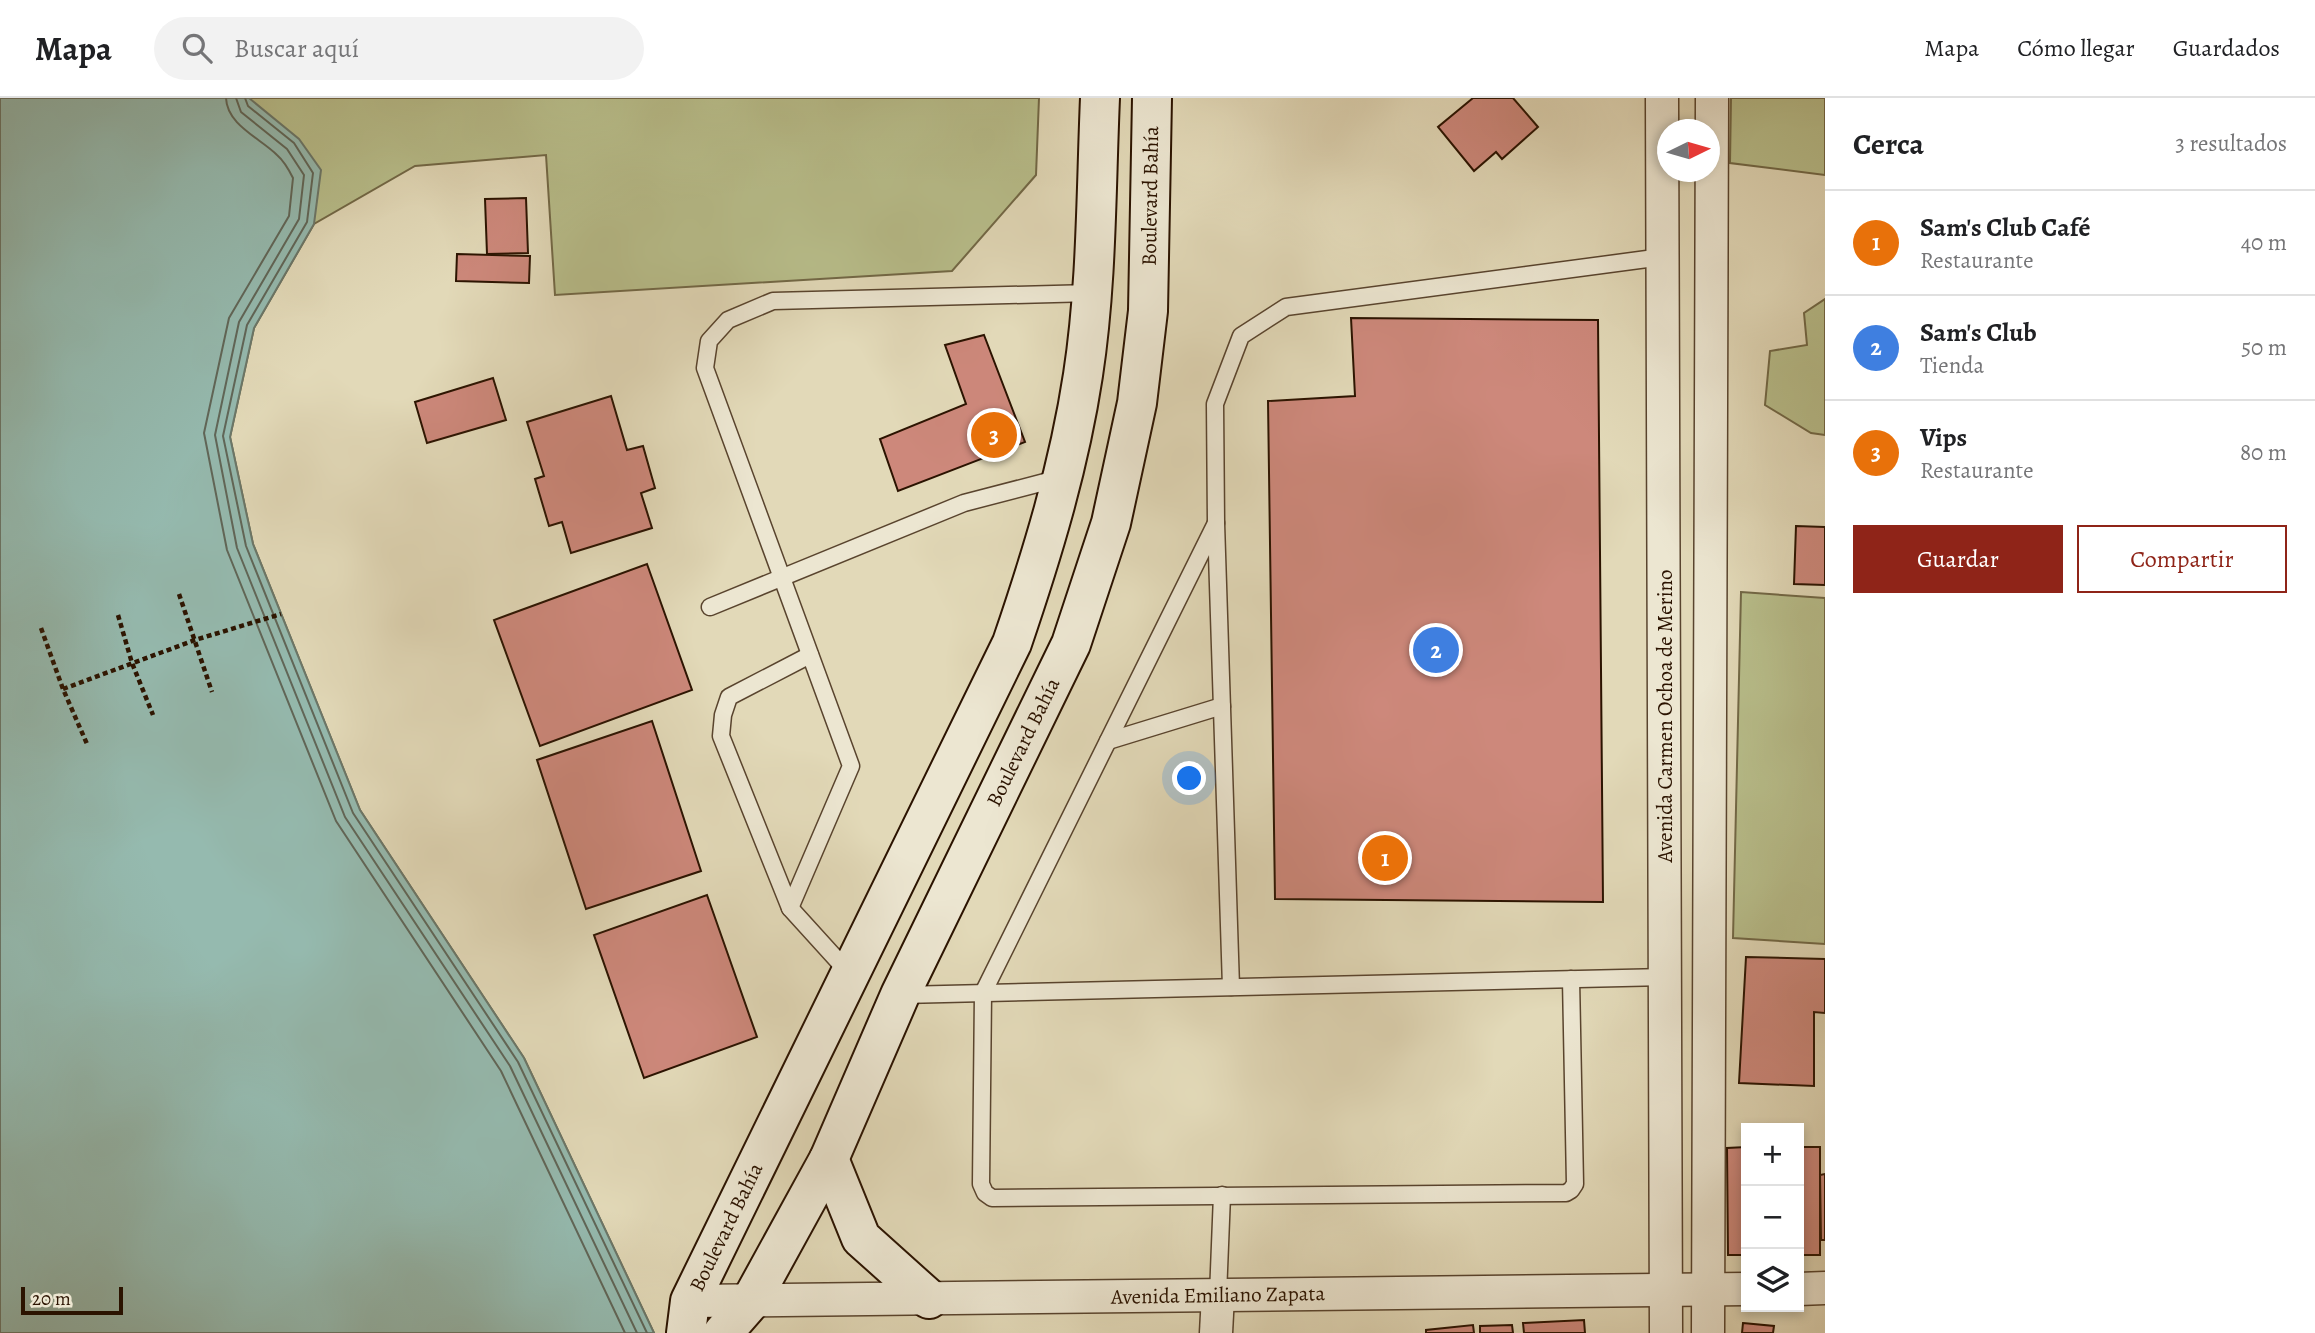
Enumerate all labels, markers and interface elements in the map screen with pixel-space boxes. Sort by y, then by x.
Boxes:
search box [154,17,644,80]
text: Mapa [35,26,112,71]
icon: search [178,29,216,67]
text: Buscar aquí [234,31,359,66]
text: Mapa [1924,32,1979,64]
text: Cómo llegar [2017,32,2135,64]
text: Guardados [2173,32,2280,64]
north arrow [1657,119,1720,182]
text: Cerca [1853,124,1924,164]
street label: Boulevard Bahía [1135,126,1165,266]
text: 3 resultados [2175,128,2287,159]
text: Sam's Club Café [1920,210,2090,245]
text: 1 [1872,227,1880,258]
text: 40 m [2241,227,2287,258]
text: Restaurante [1920,245,2033,276]
text: Sam's Club [1920,315,2037,350]
text: 2 [1870,332,1882,363]
text: 50 m [2241,332,2287,363]
text: Tienda [1920,350,1984,381]
pin: 3 [971,409,1017,461]
text: Vips [1920,420,1967,455]
text: 3 [1871,437,1881,468]
text: 80 m [2240,437,2287,468]
text: Restaurante [1920,455,2033,486]
button: Guardar [1853,525,2063,593]
button: Compartir [2077,525,2287,593]
street label: Avenida Carmen Ochoa de Merino [1651,569,1679,864]
pin: 2 [1413,624,1459,676]
street label: Boulevard Bahía [980,673,1066,811]
your location [1172,761,1206,795]
pin: 1 [1362,832,1408,884]
map controls [1741,1123,1804,1312]
button: + [1741,1123,1804,1186]
street label: Boulevard Bahía [683,1158,769,1296]
button: − [1741,1186,1804,1249]
button: layers [1741,1249,1804,1312]
street label: Avenida Emiliano Zapata [1110,1279,1326,1311]
scale bar [21,1284,122,1316]
text: 20 m [32,1286,71,1312]

